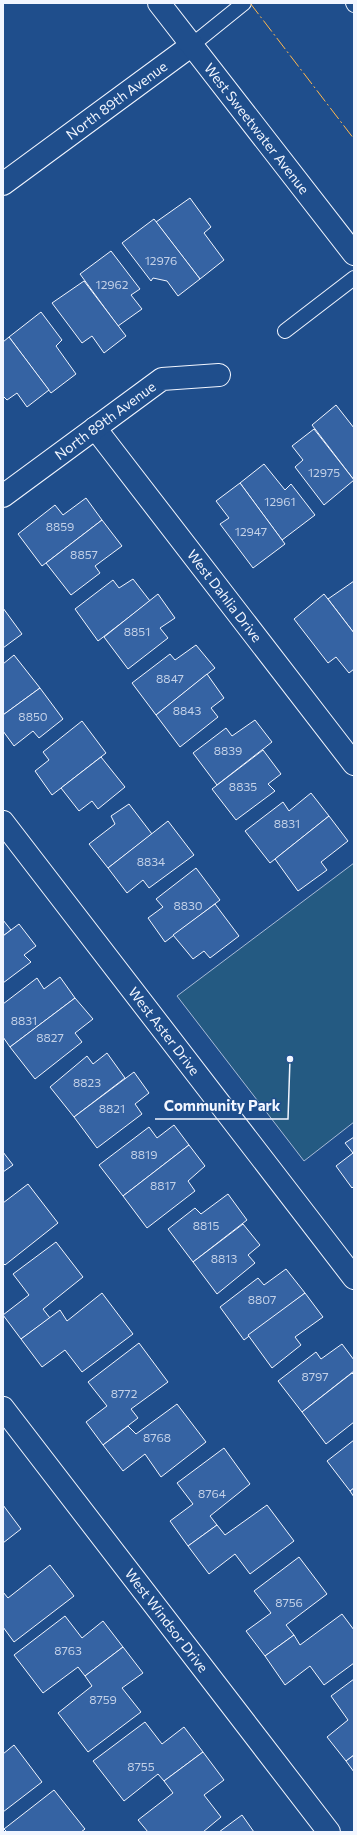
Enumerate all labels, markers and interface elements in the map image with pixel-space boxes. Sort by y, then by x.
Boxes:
street label: North 89th Avenue [62,57,170,143]
street label: West Sweetwater Avenue [201,59,313,197]
house number: 12976 [145,253,177,267]
house number: 12962 [96,277,129,291]
street label: North 89th Avenue [51,378,159,463]
house number: 12975 [308,465,340,479]
house number: 12961 [264,494,296,508]
house number: 8859 [46,519,74,533]
house number: 12947 [235,524,267,538]
street label: West Dahlia Drive [184,546,266,645]
house number: 8857 [70,547,98,561]
house number: 8851 [124,624,150,638]
house number: 8847 [156,671,184,685]
house number: 8843 [173,703,201,717]
house number: 8850 [18,709,48,723]
house number: 8839 [214,743,242,757]
house number: 8835 [229,779,257,793]
house number: 8831 [274,816,300,830]
house number: 8834 [137,854,165,868]
house number: 8830 [173,898,203,912]
street label: West Aster Drive [125,983,204,1078]
house number: 8831 [11,1013,37,1027]
house number: 8827 [36,1030,64,1044]
house number: 8823 [73,1075,101,1089]
callout: Community Park [155,1092,288,1119]
text: Community Park [164,1096,281,1114]
house number: 8821 [99,1101,125,1115]
house number: 8819 [131,1147,157,1161]
house number: 8817 [150,1178,176,1192]
house number: 8815 [193,1218,219,1232]
house number: 8813 [211,1251,237,1265]
house number: 8807 [248,1292,276,1306]
house number: 8797 [301,1369,329,1383]
house number: 8772 [111,1386,138,1400]
house number: 8768 [143,1430,171,1444]
house number: 8764 [198,1486,226,1500]
street label: West Windsor Drive [121,1565,212,1675]
house number: 8756 [275,1595,303,1609]
house number: 8763 [54,1643,82,1657]
house number: 8759 [89,1692,117,1706]
house number: 8755 [127,1759,155,1773]

